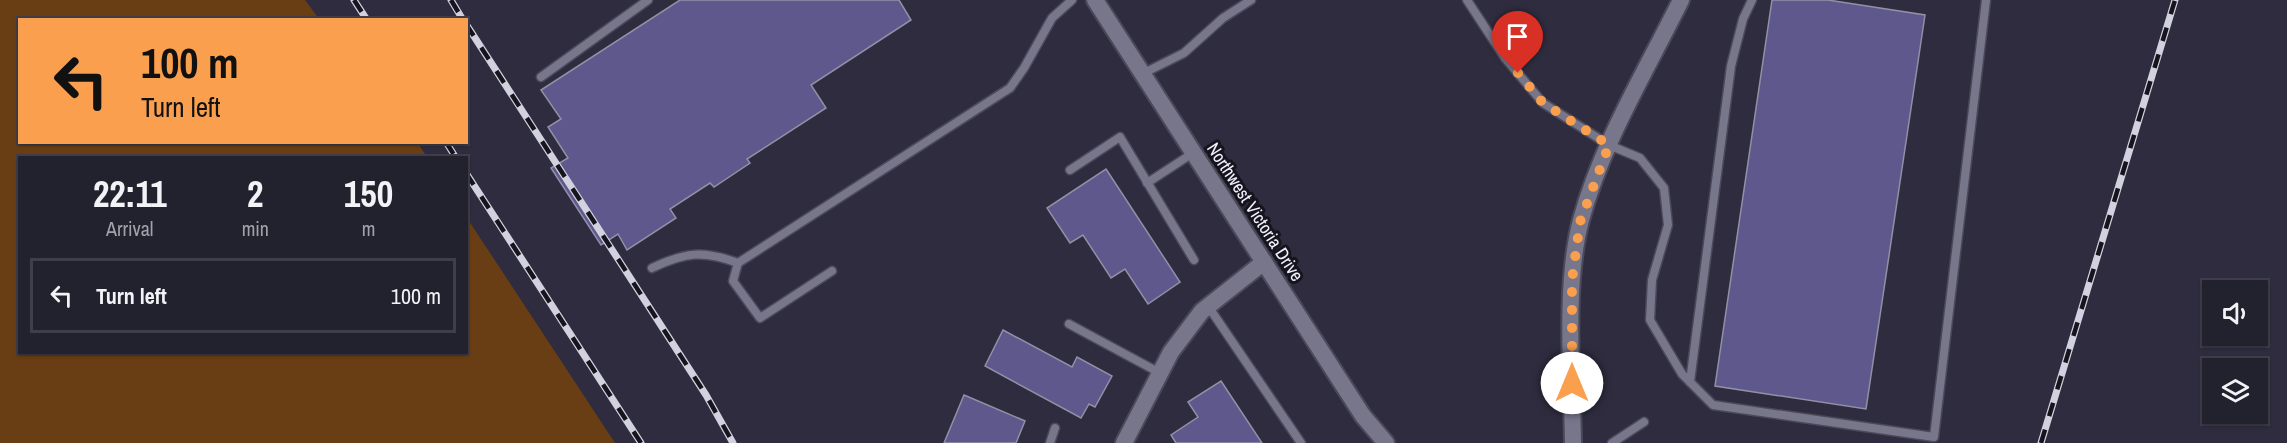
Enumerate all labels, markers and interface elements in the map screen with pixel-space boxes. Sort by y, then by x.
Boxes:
pin [1492,11,1543,73]
icon: arrive [1501,20,1534,53]
text: 100 m [141,35,239,91]
icon: left [42,42,120,120]
text: Turn left [141,89,220,125]
street label: Northwest Victoria Drive [1201,138,1310,286]
text: 22:11 [93,170,167,218]
text: 2 [247,170,264,218]
text: 150 [344,170,393,218]
text: Arrival [106,215,154,242]
text: min [242,215,269,242]
text: m [362,215,375,242]
icon: left [45,279,78,312]
map controls [2202,280,2268,424]
button: sound [2202,280,2268,346]
text: Turn left [96,281,167,311]
text: 100 m [391,281,441,311]
position arrow [1540,351,1604,415]
button: layers [2202,358,2268,424]

